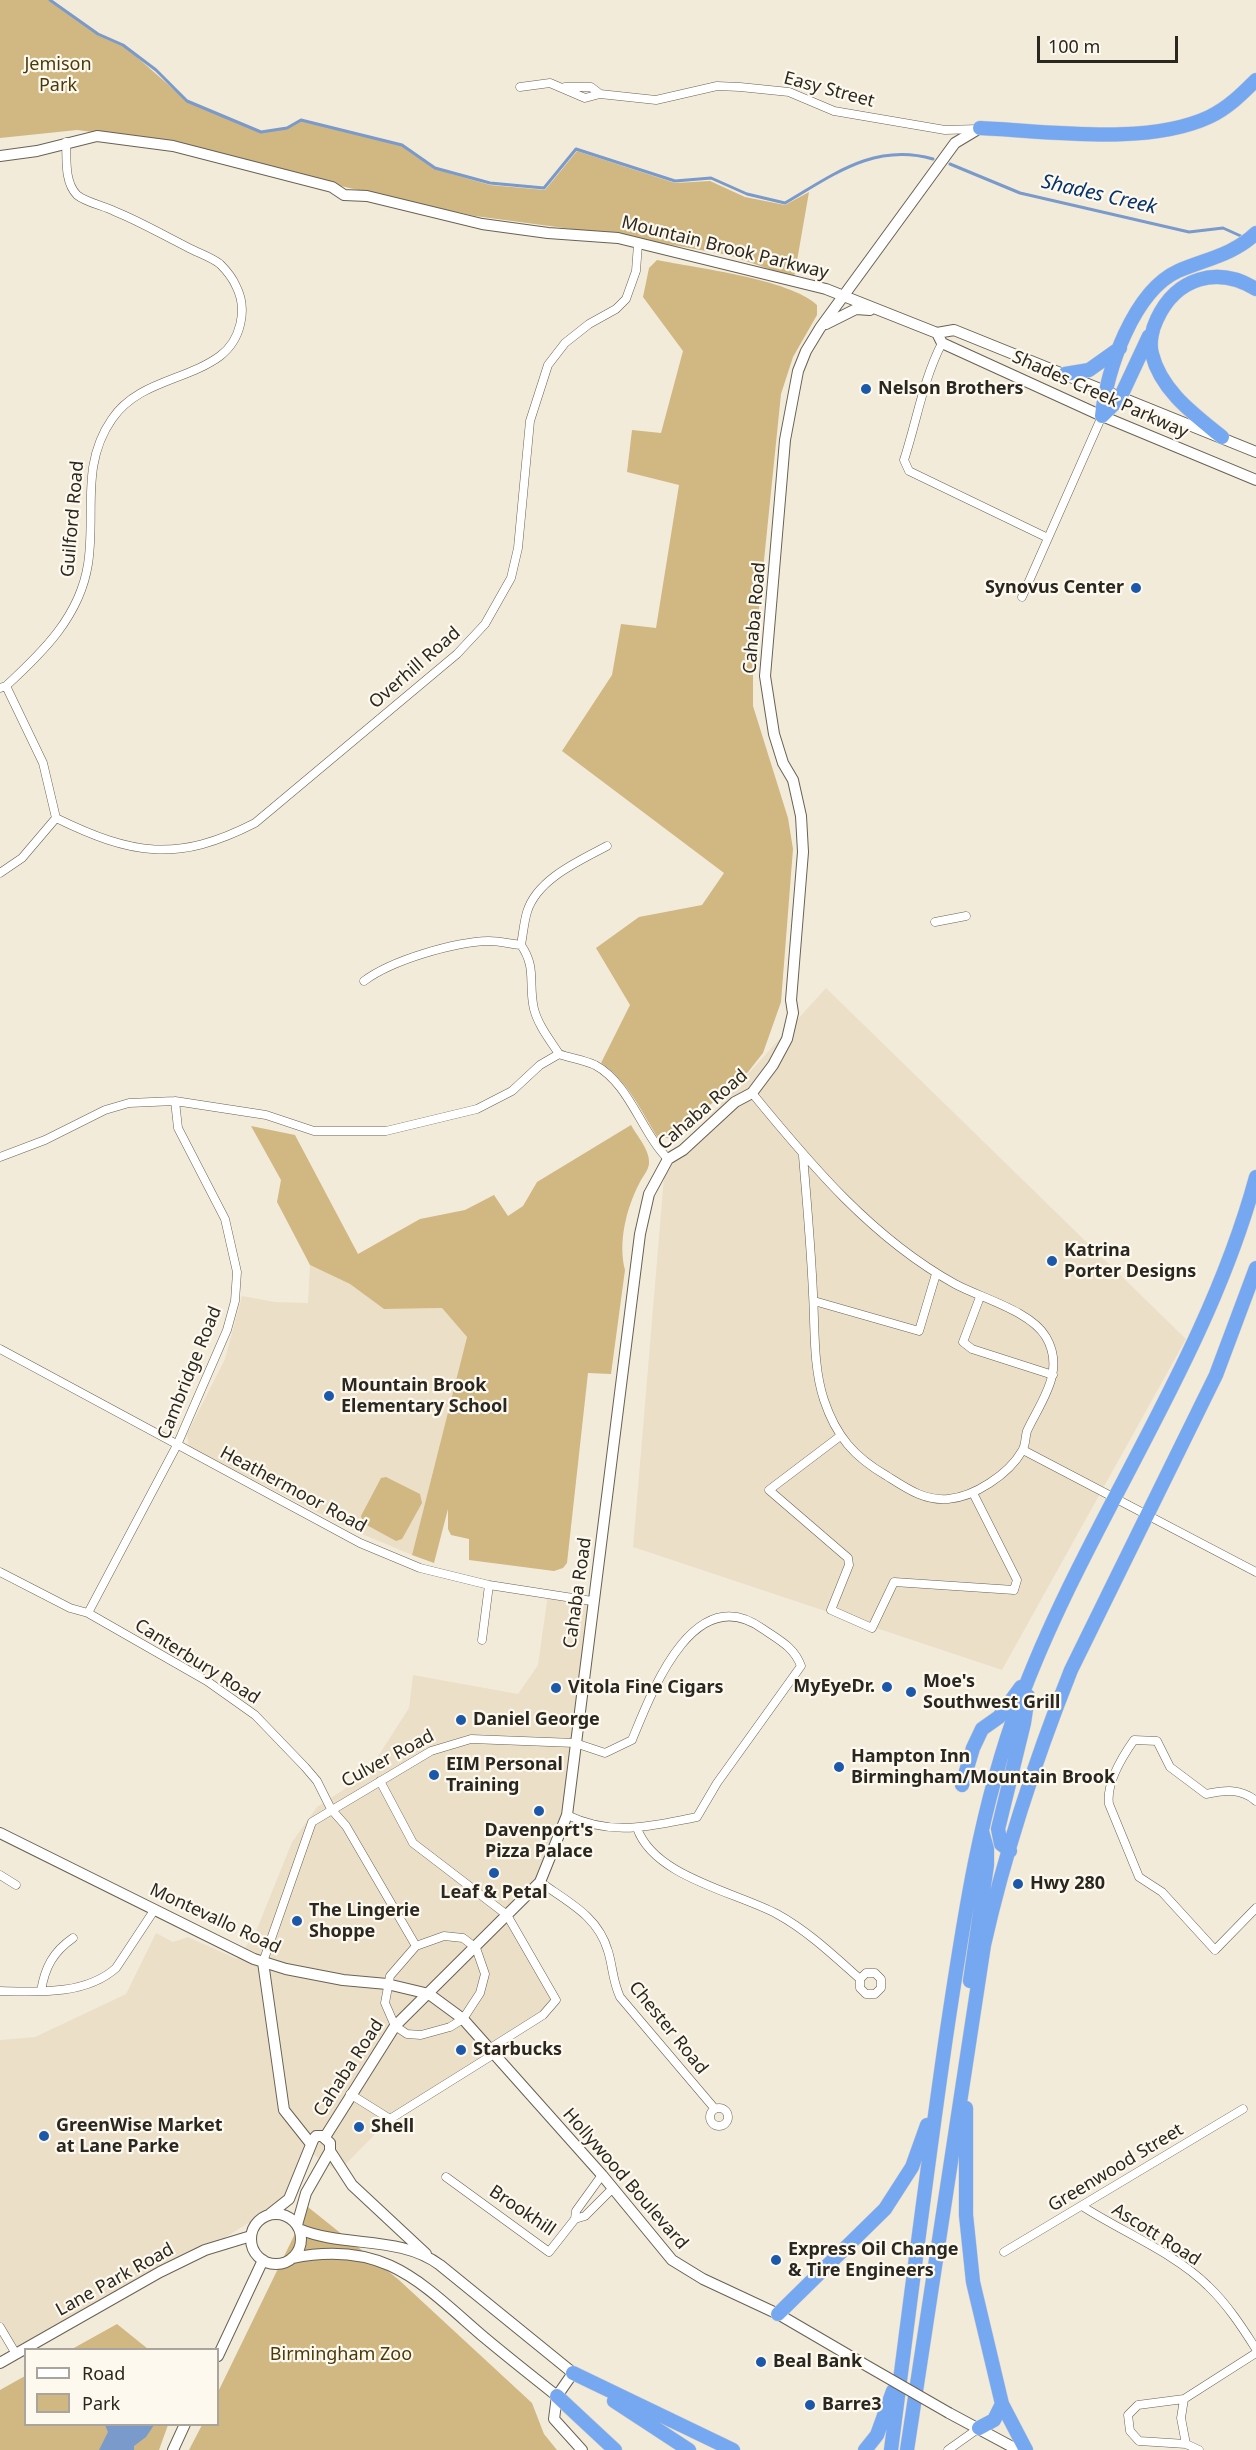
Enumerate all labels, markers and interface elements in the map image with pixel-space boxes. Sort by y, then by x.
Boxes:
scale bar [1040,24,1181,62]
text: 100 m [1048,34,1100,58]
park label: Jemison Park [24,54,92,97]
street label: Easy Street [781,68,877,112]
water label: Shades Creek [1039,170,1159,220]
street label: Mountain Brook Parkway [619,212,831,284]
street label: Shades Creek Parkway [1009,346,1191,444]
place label: Nelson Brothers [878,378,1024,400]
marker: Nelson Brothers [859,382,873,396]
street label: Guilford Road [57,460,89,578]
street label: Cahaba Road [739,561,771,675]
place label: Synovus Center [985,577,1124,599]
marker: Synovus Center [1129,581,1143,595]
street label: Overhill Road [365,623,465,713]
street label: Cahaba Road [654,1065,752,1155]
place label: Katrina Porter Designs [1064,1240,1196,1282]
marker: Katrina Porter Designs [1045,1254,1059,1268]
street label: Cambridge Road [153,1303,227,1443]
place label: Mountain Brook Elementary School [341,1375,508,1418]
marker: Mountain Brook Elementary School [322,1389,336,1403]
street label: Heathermoor Road [216,1442,370,1538]
street label: Cahaba Road [560,1536,596,1650]
street label: Canterbury Road [130,1615,264,1709]
place label: Moe's Southwest Grill [923,1671,1060,1714]
place label: MyEyeDr. [793,1676,875,1698]
place label: Vitola Fine Cigars [568,1677,724,1699]
marker: MyEyeDr. [880,1680,894,1694]
marker: Vitola Fine Cigars [549,1681,563,1695]
marker: Moe's Southwest Grill [904,1685,918,1699]
place label: Daniel George [473,1709,600,1731]
marker: Daniel George [454,1713,468,1727]
street label: Culver Road [338,1726,438,1792]
place label: Hampton Inn Birmingham/Mountain Brook [851,1746,1115,1788]
place label: EIM Personal Training [446,1754,563,1796]
marker: Hampton Inn Birmingham/Mountain Brook [832,1760,846,1774]
marker: EIM Personal Training [427,1768,441,1782]
marker: Davenport's Pizza Palace [532,1804,546,1818]
place label: Davenport's Pizza Palace [485,1820,593,1862]
marker: Leaf & Petal [487,1866,501,1880]
place label: Hwy 280 [1030,1873,1105,1895]
marker: Hwy 280 [1011,1877,1025,1891]
street label: Montevallo Road [146,1879,284,1959]
place label: Leaf & Petal [440,1882,548,1904]
place label: The Lingerie Shoppe [309,1900,420,1942]
marker: The Lingerie Shoppe [290,1914,304,1928]
street label: Chester Road [624,1977,712,2079]
street label: Cahaba Road [309,2015,389,2121]
place label: Starbucks [473,2039,562,2061]
marker: Starbucks [454,2043,468,2057]
street label: Hollywood Boulevard [558,2104,692,2254]
place label: GreenWise Market at Lane Parke [56,2115,223,2158]
place label: Shell [371,2116,414,2138]
street label: Greenwood Street [1045,2119,1187,2217]
marker: Shell [352,2120,366,2134]
marker: GreenWise Market at Lane Parke [37,2129,51,2143]
street label: Brookhill [485,2181,559,2241]
street label: Ascott Road [1108,2199,1204,2271]
street label: Lane Park Road [52,2239,178,2321]
place label: Express Oil Change & Tire Engineers [788,2239,959,2282]
marker: Express Oil Change & Tire Engineers [769,2253,783,2267]
park label: Birmingham Zoo [270,2344,412,2366]
legend [24,2348,219,2426]
place label: Beal Bank [773,2351,862,2373]
marker: Beal Bank [754,2355,768,2369]
text: Road [82,2361,125,2385]
text: Park [82,2391,120,2415]
place label: Barre3 [822,2394,882,2416]
marker: Barre3 [803,2398,817,2412]

